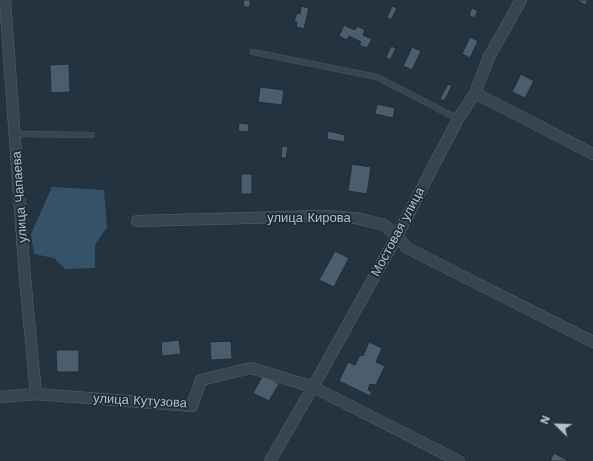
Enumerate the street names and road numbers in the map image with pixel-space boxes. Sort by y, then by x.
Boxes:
street label: улица Чапаева [9,151,31,243]
street label: Мостовая улица [368,185,428,279]
street label: улица Кирова [267,210,351,226]
street label: улица Кутузова [93,391,187,411]

